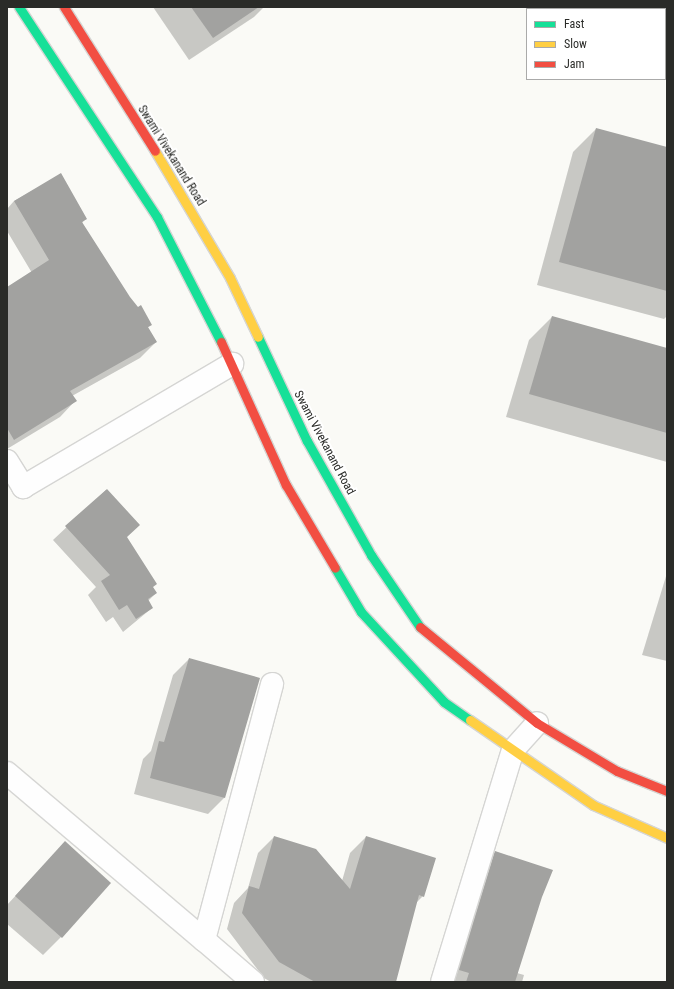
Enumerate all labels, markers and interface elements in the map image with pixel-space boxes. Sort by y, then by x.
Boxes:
legend [526,8,666,80]
text: Fast [564,17,584,31]
text: Slow [564,37,587,51]
text: Jam [564,57,585,71]
street label: Swami Vivekanand Road [134,103,208,209]
street label: Swami Vivekanand Road [290,388,358,498]

